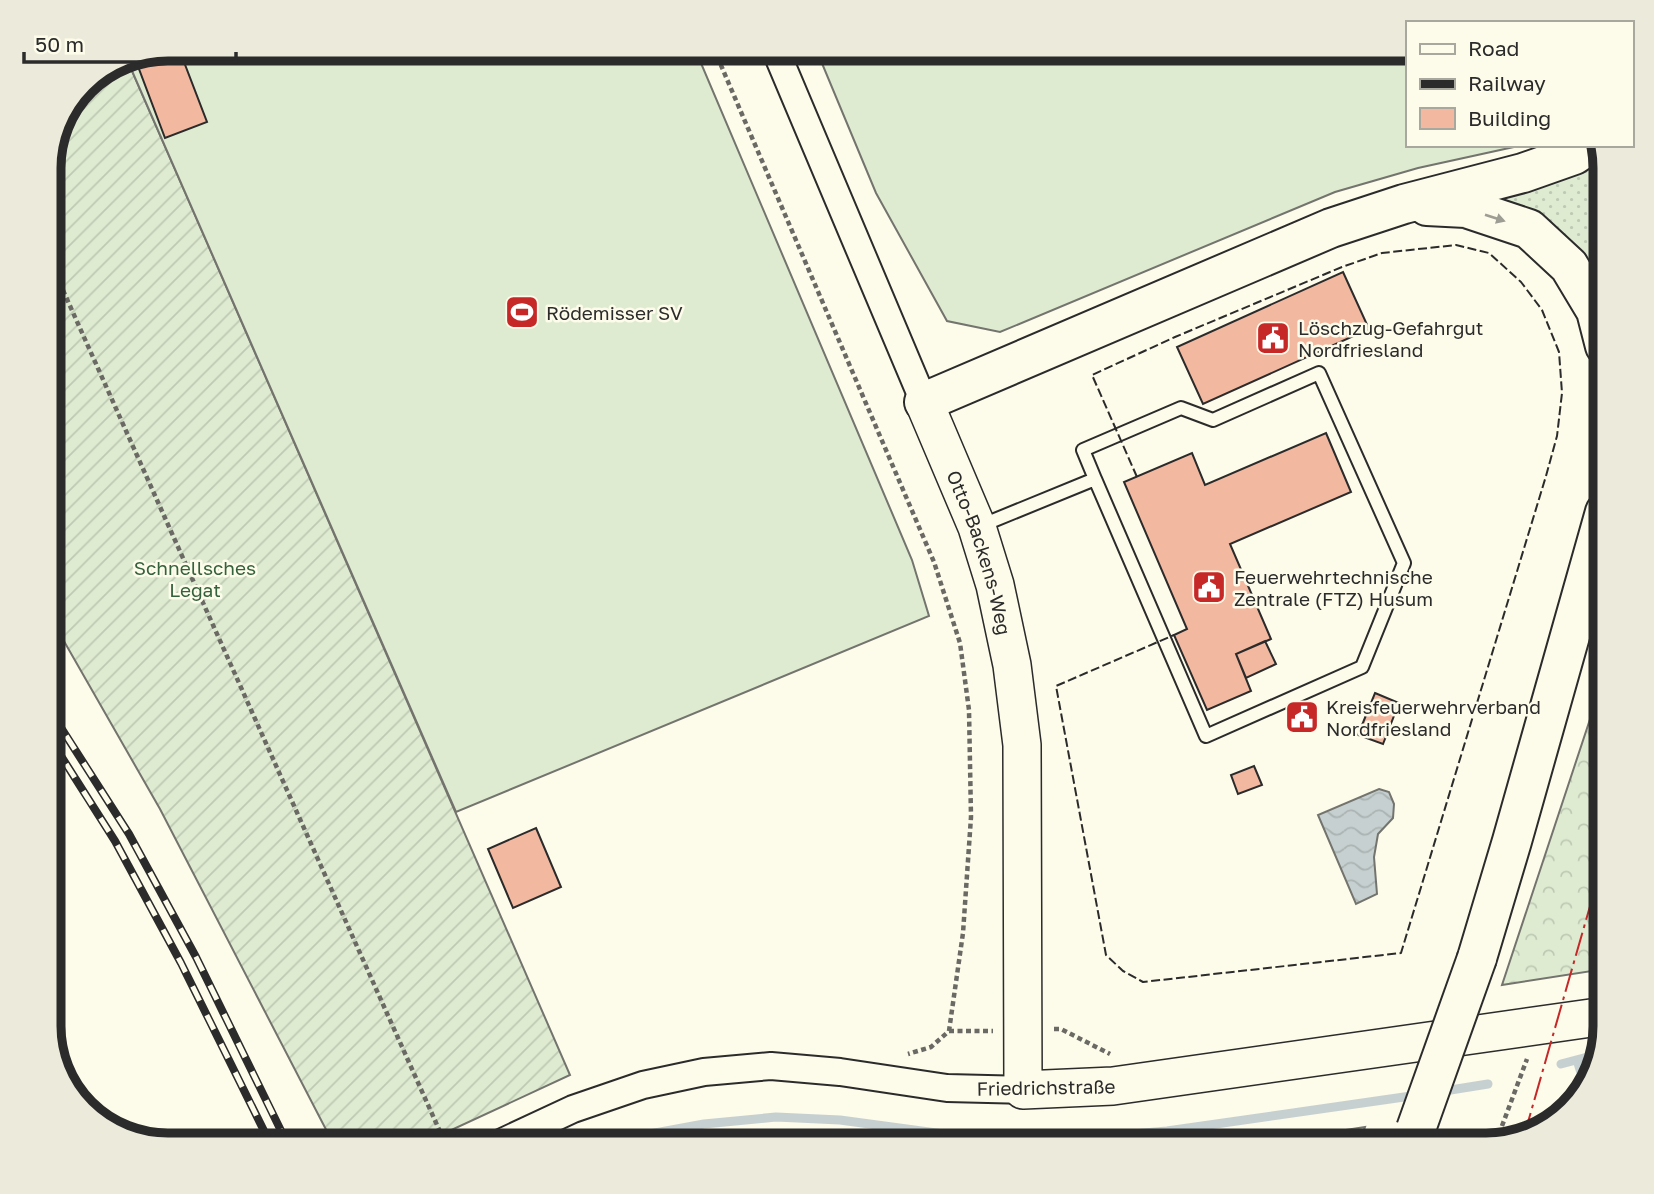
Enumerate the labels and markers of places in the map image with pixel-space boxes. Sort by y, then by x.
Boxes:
sports icon: Rödemisser SV [503,293,541,331]
place label: Rödemisser SV [546,301,683,324]
place label: Löschzug-Gefahrgut Nordfriesland [1298,316,1483,361]
public building icon: Löschzug-Gefahrgut Nordfriesland [1254,319,1292,357]
place label: Feuerwehrtechnische Zentrale (FTZ) Husum [1234,565,1433,610]
public building icon: Feuerwehrtechnische Zentrale (FTZ) Husum [1190,568,1228,606]
place label: Kreisfeuerwehrverband Nordfriesland [1326,695,1541,740]
public building icon: Kreisfeuerwehrverband Nordfriesland [1283,698,1321,736]

